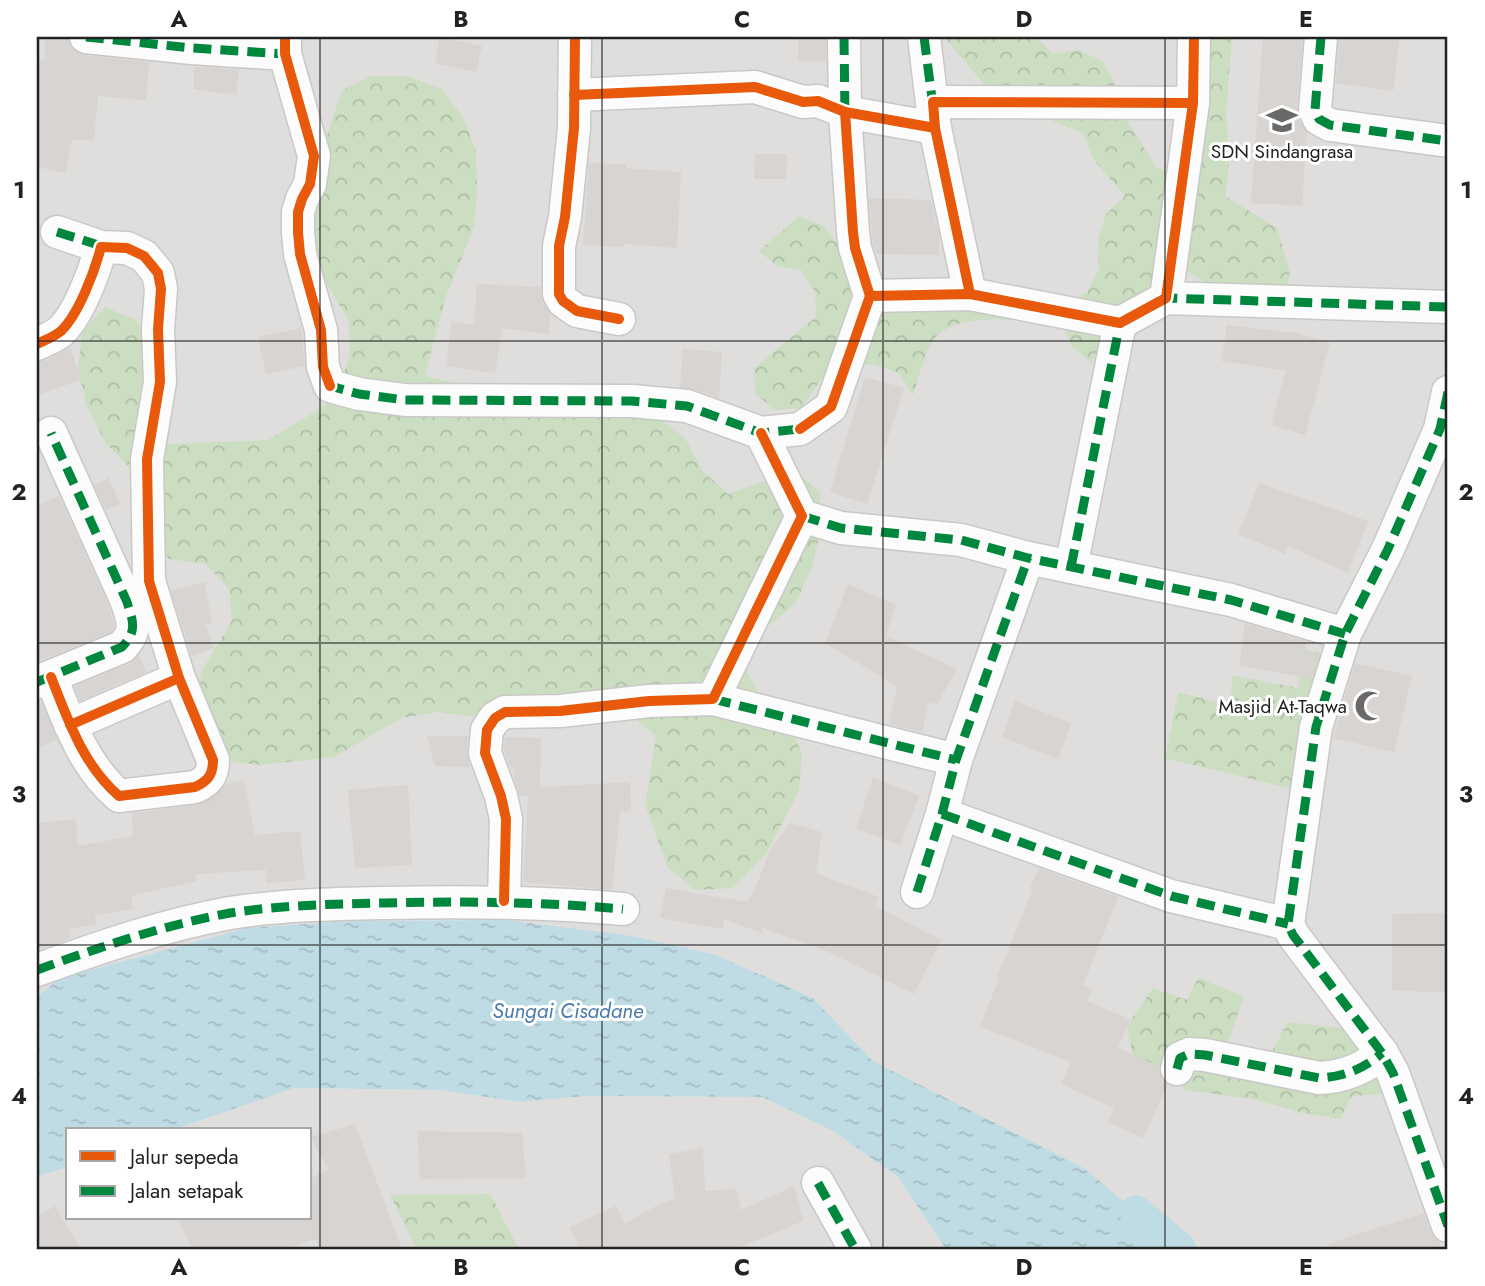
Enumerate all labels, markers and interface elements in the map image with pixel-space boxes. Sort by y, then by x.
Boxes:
text: A [170,2,188,36]
text: B [453,2,469,36]
text: C [734,2,750,36]
text: D [1016,2,1033,36]
text: E [1299,2,1313,36]
school or university icon: SDN Sindangrasa [1265,103,1299,137]
place label: SDN Sindangrasa [1211,138,1353,165]
text: 1 [13,173,25,207]
text: 1 [1460,173,1472,207]
text: 2 [11,475,27,509]
text: 2 [1458,475,1474,509]
mosque icon: Masjid At-Taqwa [1353,689,1387,723]
place label: Masjid At-Taqwa [1219,693,1347,720]
text: 3 [12,777,26,811]
text: 3 [1459,777,1473,811]
water label: Sungai Cisadane [493,996,644,1026]
text: 4 [11,1079,27,1113]
text: 4 [1458,1079,1474,1113]
legend [66,1128,312,1220]
text: Jalur sepeda [127,1142,239,1172]
text: Jalan setapak [127,1176,244,1206]
text: A [170,1250,188,1284]
text: B [453,1250,469,1284]
text: C [734,1250,750,1284]
text: D [1016,1250,1033,1284]
text: E [1299,1250,1313,1284]

